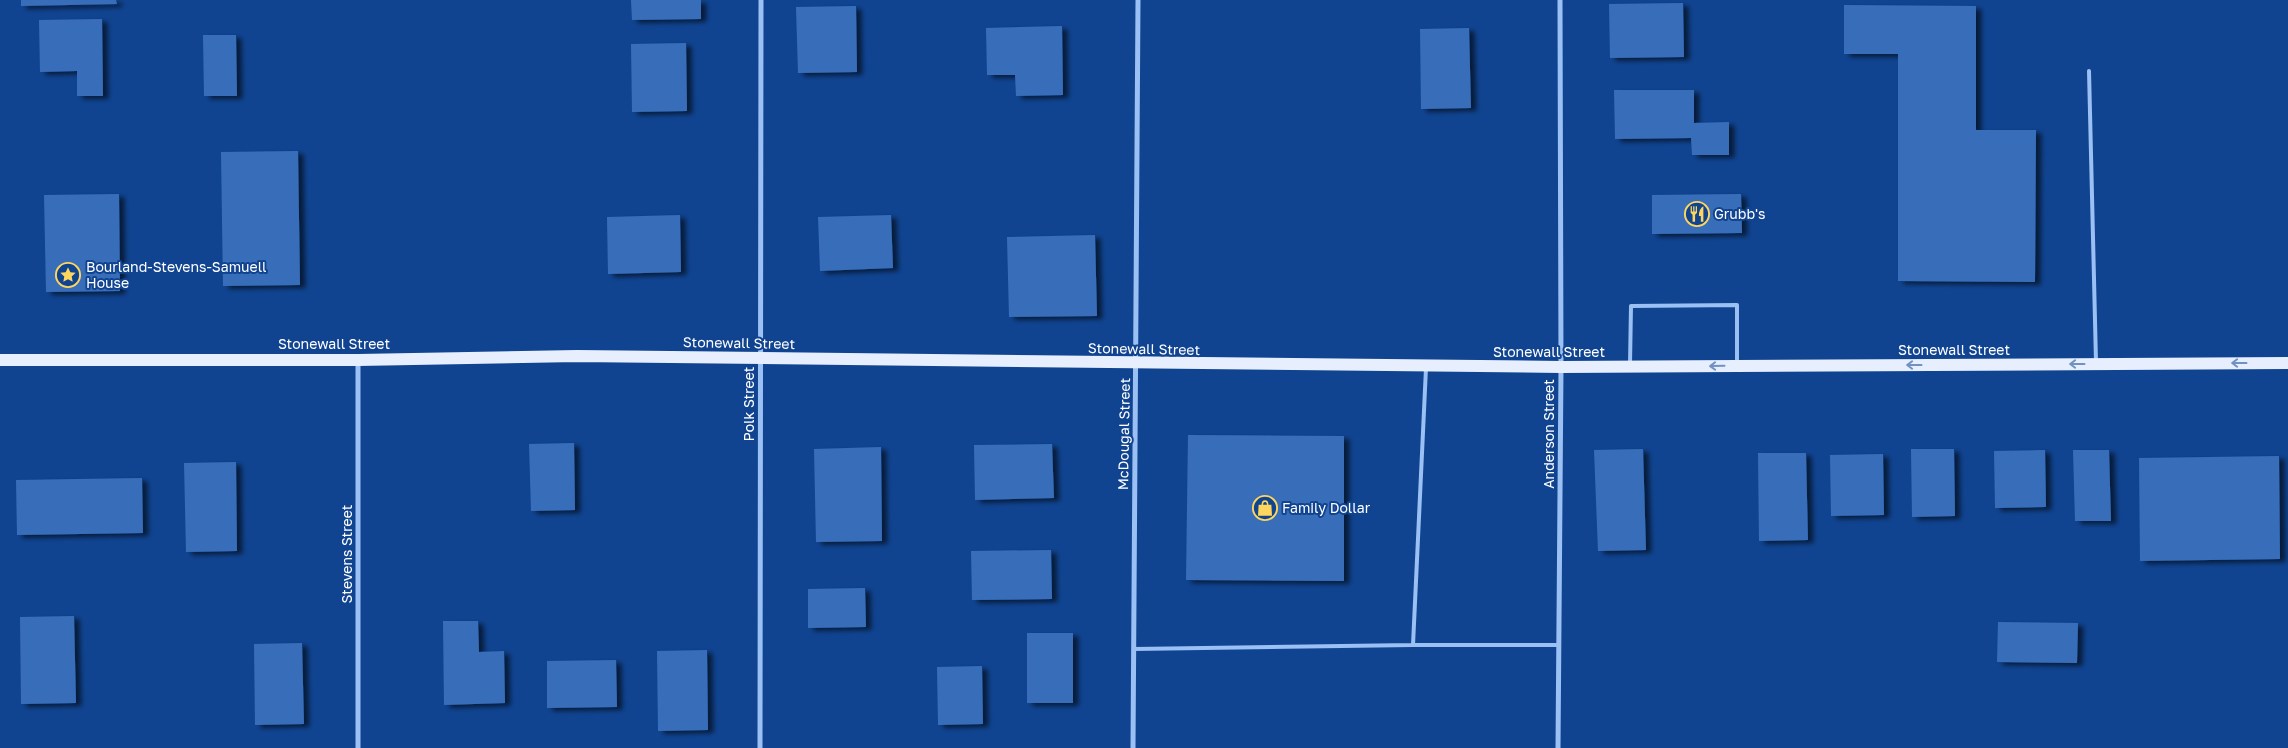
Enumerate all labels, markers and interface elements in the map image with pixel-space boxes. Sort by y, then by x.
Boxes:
restaurant icon: Grubb's [1684,201,1710,227]
place label: Grubb's [1714,205,1765,222]
place label: Bourland-Stevens-Samuell House [86,258,267,291]
place icon: Bourland-Stevens-Samuell House [55,262,81,288]
street label: Stonewall Street [683,333,795,352]
street label: Stonewall Street [278,335,390,352]
street label: Stonewall Street [1088,339,1200,358]
street label: Stonewall Street [1898,341,2010,358]
street label: Stonewall Street [1493,343,1605,360]
one-way arrow [2232,358,2248,368]
one-way arrow [2069,359,2086,369]
one-way arrow [1907,360,1923,370]
one-way arrow [1709,361,1726,371]
street label: Polk Street [740,367,757,441]
street label: McDougal Street [1114,378,1133,490]
street label: Anderson Street [1540,379,1557,489]
shop icon: Family Dollar [1252,495,1278,521]
place label: Family Dollar [1282,499,1371,516]
street label: Stevens Street [338,505,355,603]

